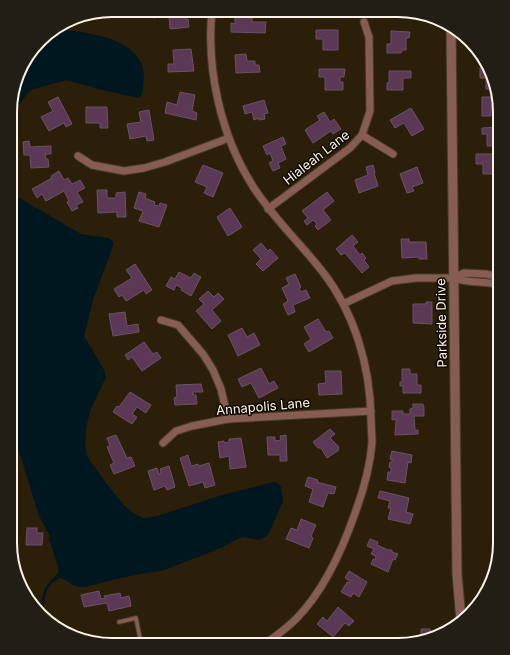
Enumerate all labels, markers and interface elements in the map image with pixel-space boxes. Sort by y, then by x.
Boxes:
street label: Hialeah Lane [280,126,352,188]
street label: Parkside Drive [432,278,450,368]
street label: Annapolis Lane [215,394,311,418]

